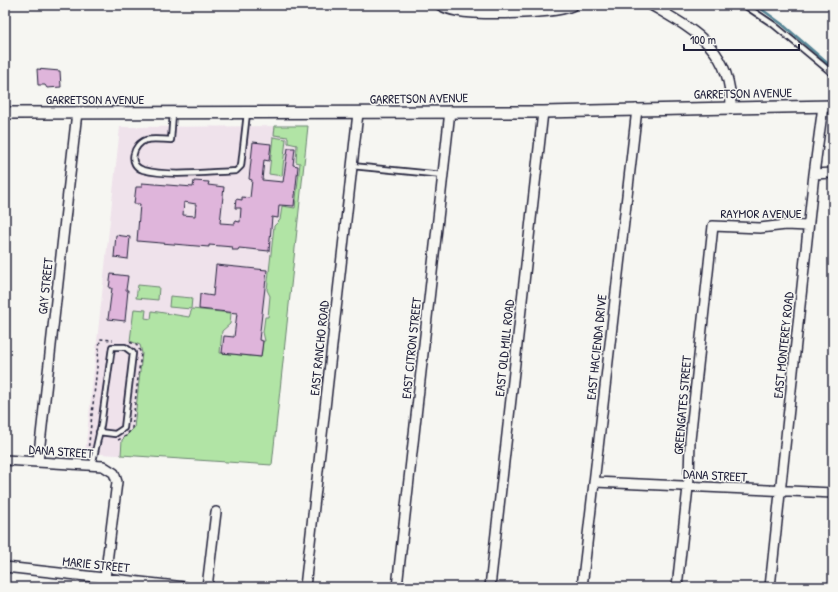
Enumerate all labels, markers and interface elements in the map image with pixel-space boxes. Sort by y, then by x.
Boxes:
scale bar [684,26,799,52]
text: 100 m [690,31,716,48]
street label: GARRETSON AVENUE [694,83,793,103]
street label: GARRETSON AVENUE [370,88,469,108]
street label: GARRETSON AVENUE [46,90,145,108]
street label: RAYMOR AVENUE [720,204,802,222]
street label: GAY STREET [33,256,57,315]
street label: EAST MONTEREY ROAD [768,290,798,399]
street label: EAST HACIENDA DRIVE [582,293,611,401]
street label: EAST CITRON STREET [397,295,425,400]
street label: EAST OLD MILL ROAD [490,298,518,397]
street label: EAST RANCHO ROAD [305,299,333,396]
street label: GREENGATES STREET [669,354,695,455]
street label: DANA STREET [28,440,95,462]
street label: DANA STREET [682,464,748,486]
street label: MARIE STREET [62,552,131,577]

